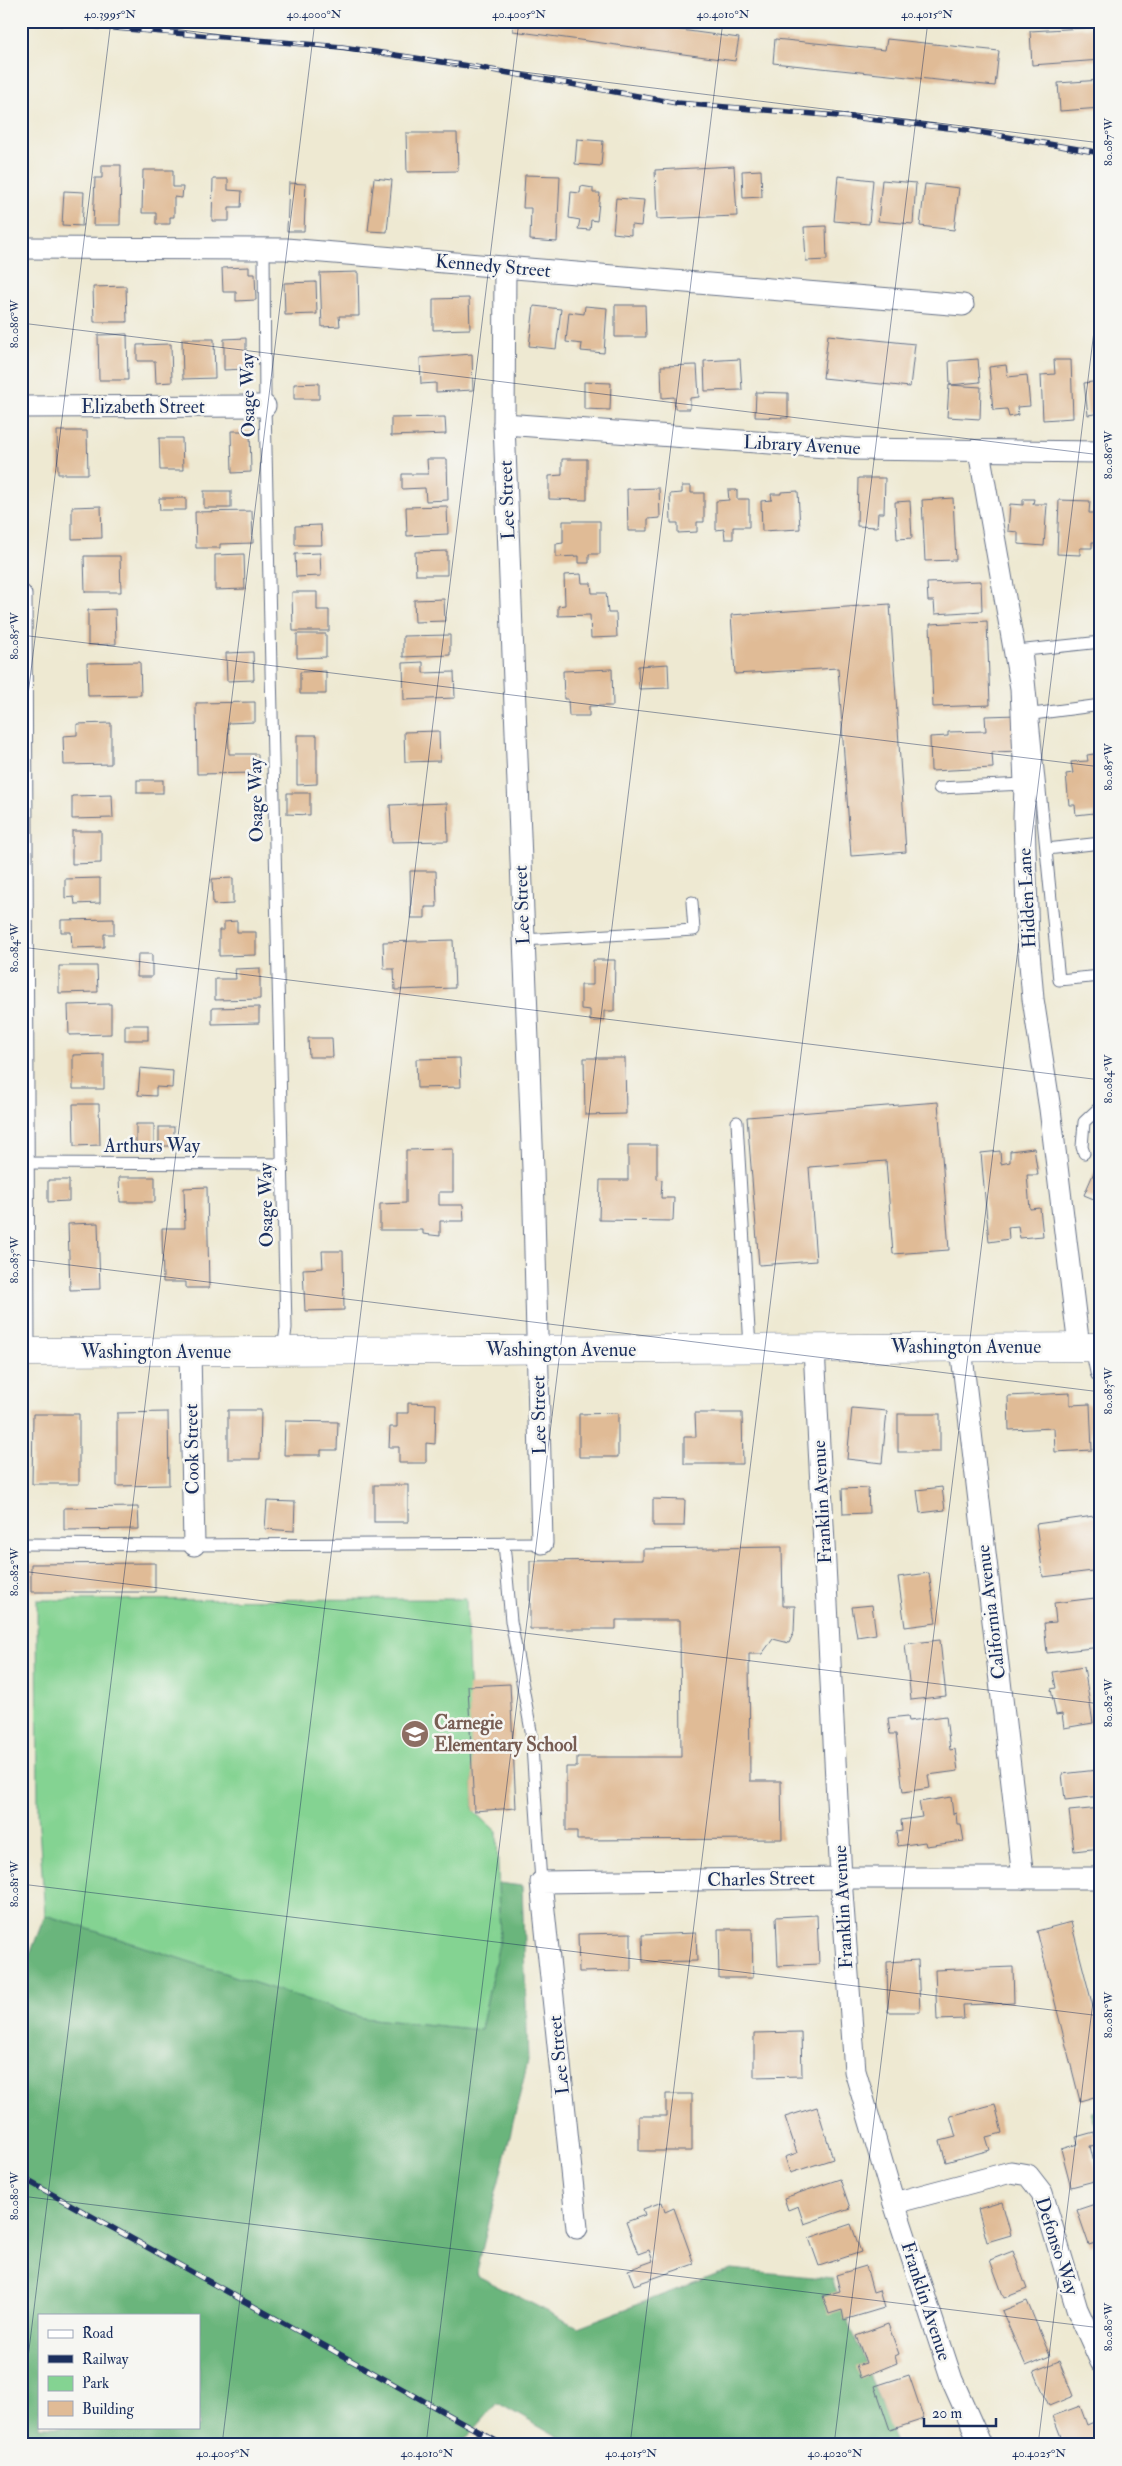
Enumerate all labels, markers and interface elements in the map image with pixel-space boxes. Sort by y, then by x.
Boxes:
text: 40.3995°N [84,7,136,22]
text: 40.4000°N [286,7,342,22]
text: 40.4005°N [492,7,546,22]
text: 40.4010°N [696,7,750,22]
text: 40.4015°N [901,7,953,22]
text: 80.087°W [1101,117,1116,166]
street label: Kennedy Street [434,249,552,283]
text: 80.086°W [7,299,22,348]
street label: Osage Way [235,352,261,438]
street label: Elizabeth Street [81,395,205,419]
street label: Library Avenue [743,430,861,460]
text: 80.086°W [1101,430,1116,479]
street label: Lee Street [494,460,520,540]
text: 80.085°W [7,611,22,660]
text: 80.085°W [1101,742,1116,791]
street label: Osage Way [243,757,269,843]
street label: Hidden Lane [1012,847,1042,949]
street label: Lee Street [509,865,535,945]
text: 80.084°W [7,923,22,972]
text: 80.084°W [1101,1054,1116,1103]
street label: Arthurs Way [103,1134,201,1158]
street label: Osage Way [253,1162,279,1248]
text: 80.083°W [7,1236,22,1283]
street label: Washington Avenue [890,1335,1041,1359]
street label: Washington Avenue [485,1338,636,1362]
street label: Washington Avenue [80,1340,231,1364]
text: 80.083°W [1101,1367,1116,1414]
street label: Lee Street [526,1375,552,1455]
street label: Cook Street [179,1403,205,1495]
street label: Franklin Avenue [807,1439,837,1565]
street label: California Avenue [971,1543,1011,1681]
text: 80.082°W [7,1547,22,1596]
text: 80.082°W [1101,1678,1116,1727]
place label: Carnegie Elementary School [434,1711,578,1758]
school or university icon: Carnegie Elementary School [400,1719,430,1749]
street label: Franklin Avenue [828,1844,858,1970]
text: 80.081°W [7,1860,22,1907]
street label: Charles Street [707,1866,815,1892]
text: 80.081°W [1101,1991,1116,2038]
street label: Lee Street [543,2014,575,2096]
text: 80.080°W [7,2171,22,2220]
street label: Defonso Way [1030,2194,1084,2299]
street label: Franklin Avenue [895,2238,957,2364]
text: 80.080°W [1101,2302,1116,2351]
legend [38,2314,200,2428]
text: Road [82,2324,114,2343]
text: Railway [82,2350,129,2369]
text: Park [82,2374,109,2393]
scale bar [924,2396,997,2428]
text: Building [82,2400,134,2419]
text: 20 m [932,2404,962,2423]
text: 40.4005°N [196,2446,250,2461]
text: 40.4010°N [400,2446,454,2461]
text: 40.4015°N [605,2446,657,2461]
text: 40.4020°N [808,2446,863,2461]
text: 40.4025°N [1012,2446,1066,2461]

